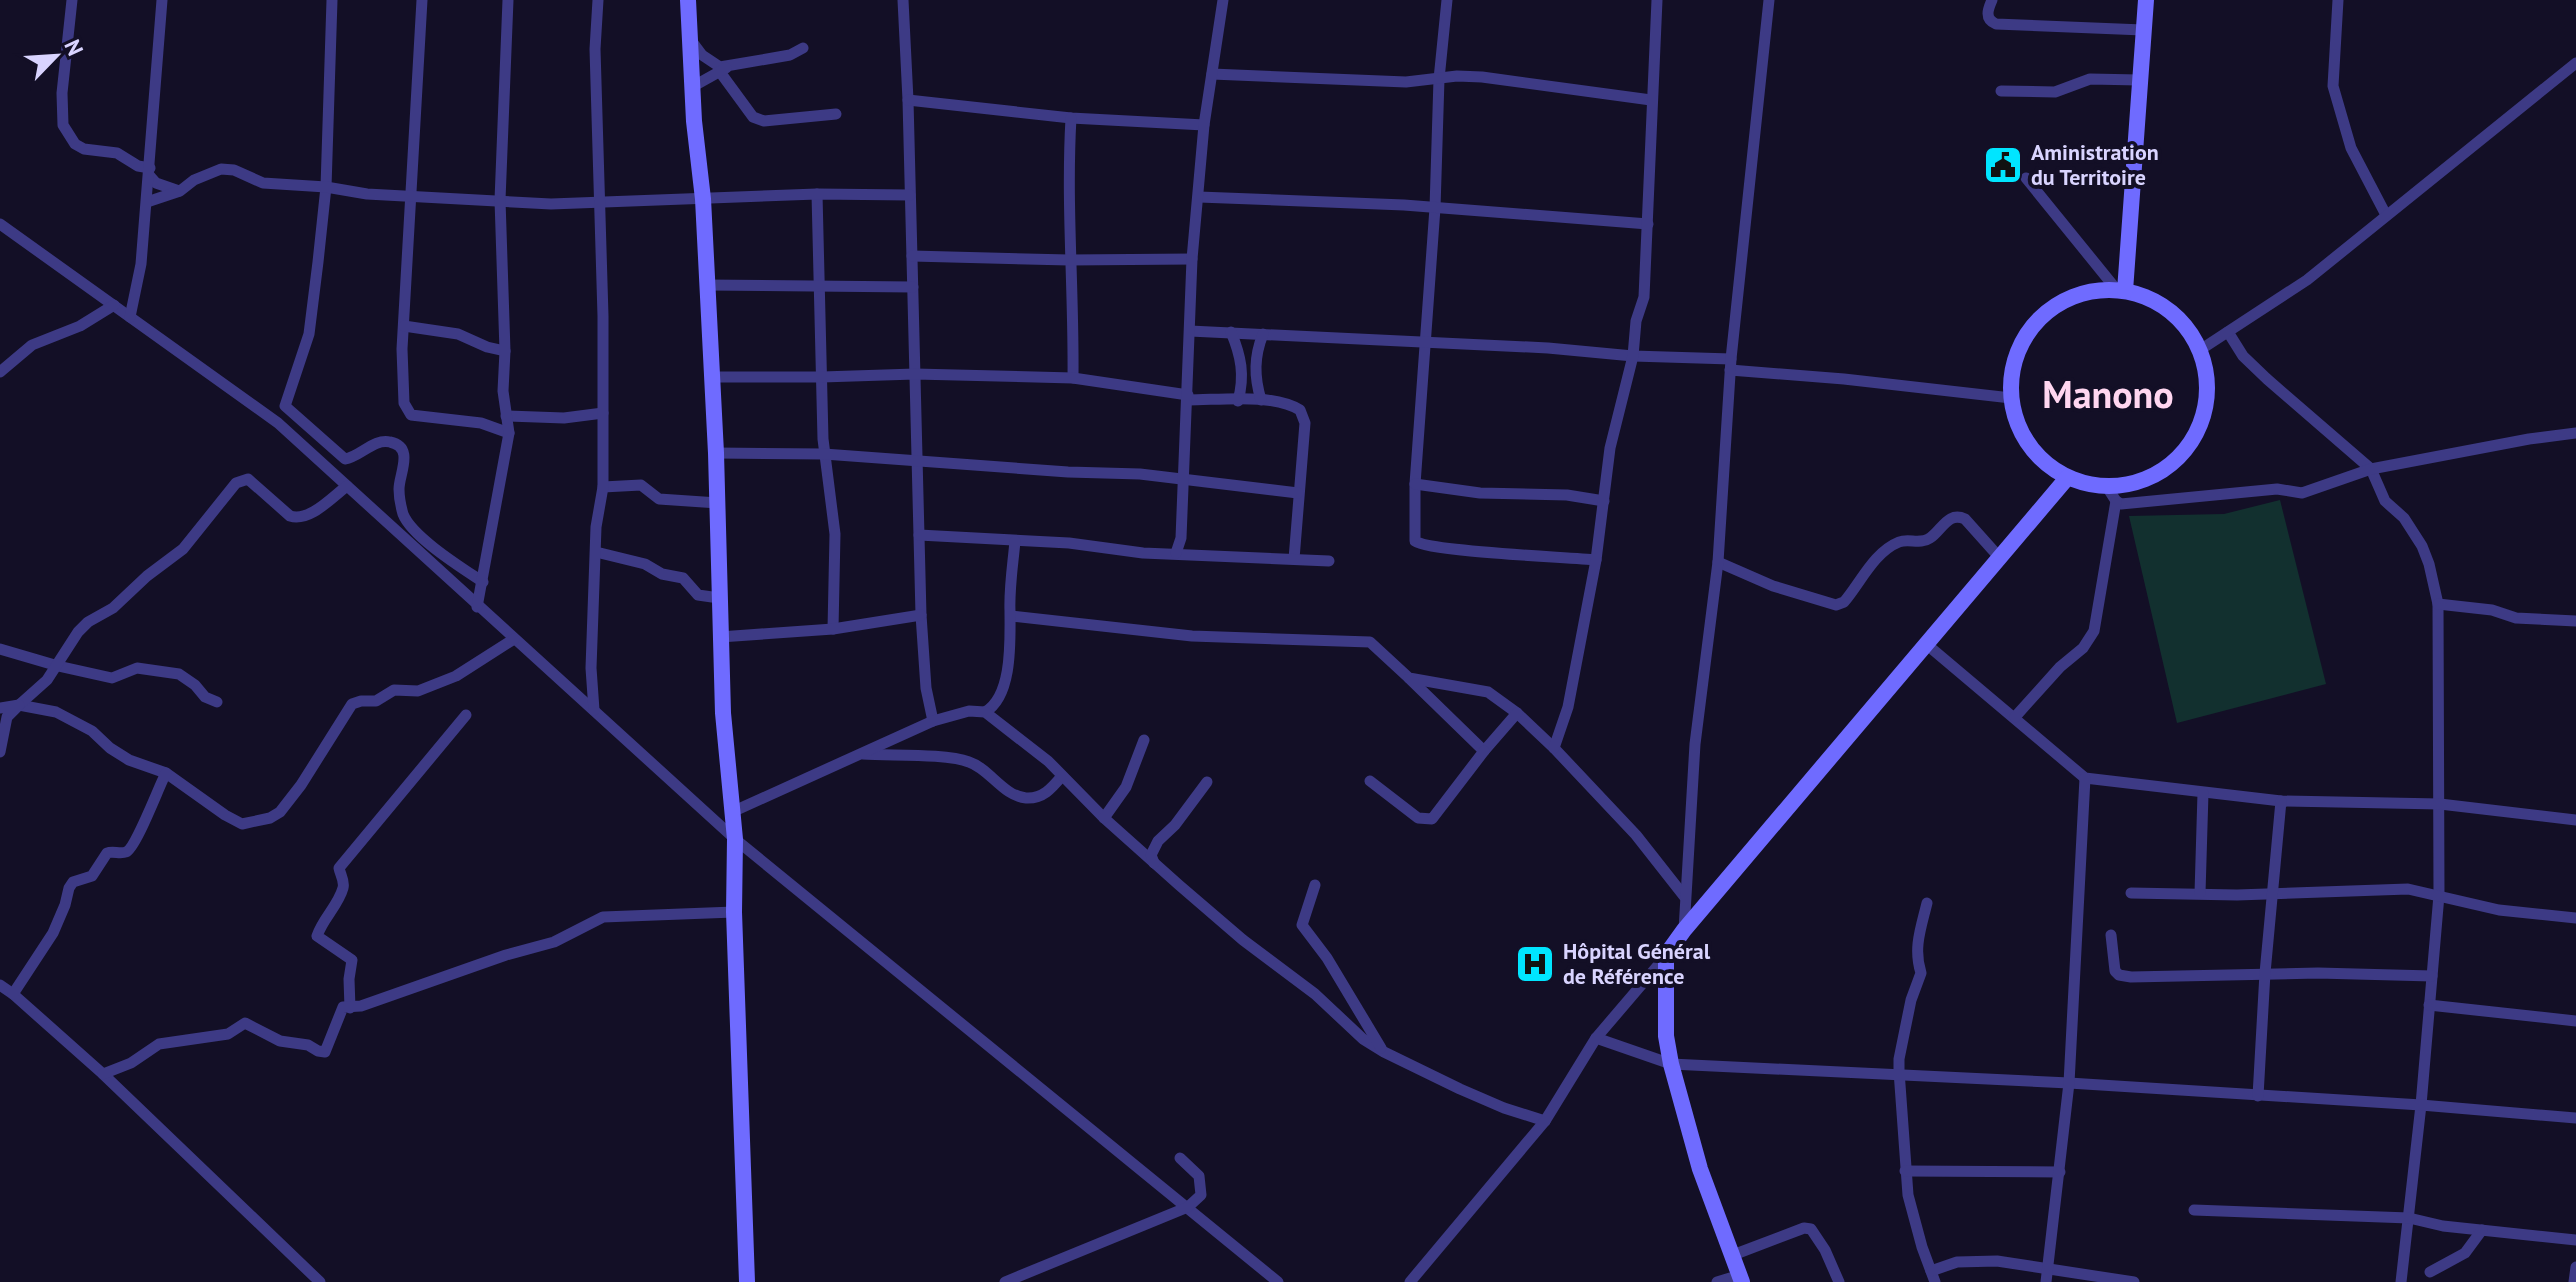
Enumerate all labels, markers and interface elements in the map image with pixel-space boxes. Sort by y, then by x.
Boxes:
north arrow [16,16,96,96]
text: N [58,35,90,60]
place label: Aministration du Territoire [2031,138,2159,191]
public building icon: Aministration du Territoire [1982,144,2024,186]
district label: Manono [2042,369,2174,418]
place label: Hôpital Général de Référence [1563,937,1711,990]
hospital icon: Hôpital Général de Référence [1514,943,1556,985]

